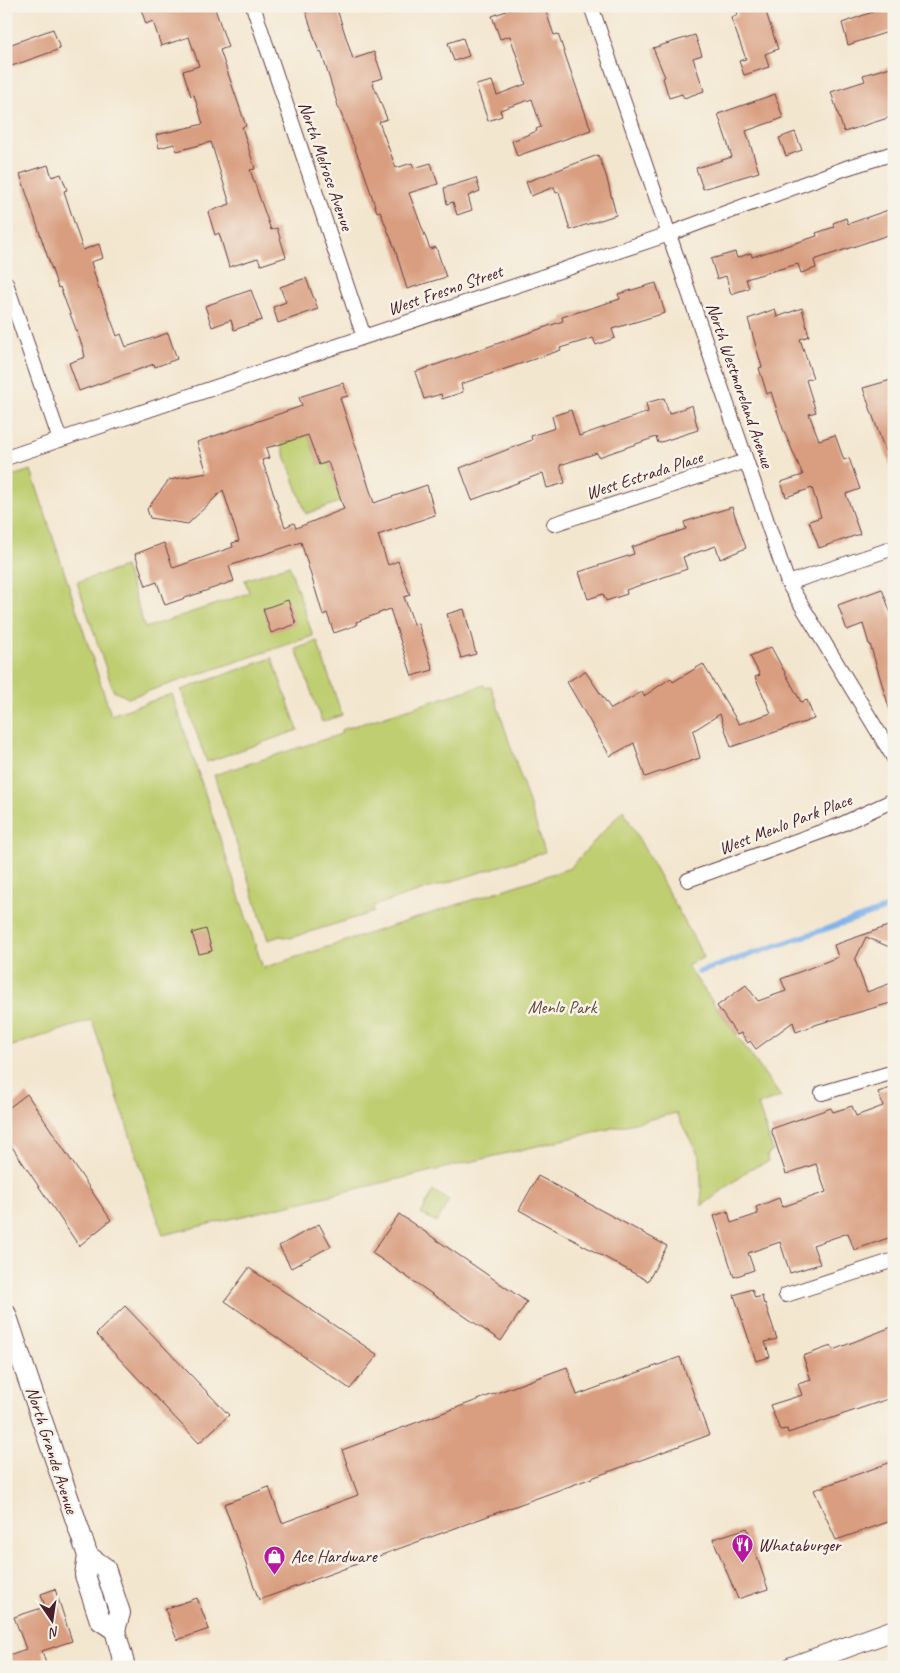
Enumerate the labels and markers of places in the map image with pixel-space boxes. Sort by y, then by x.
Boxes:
restaurant icon: Whataburger [730,1533,754,1564]
place label: Whataburger [758,1534,842,1556]
shop icon: Ace Hardware [263,1544,287,1575]
place label: Ace Hardware [291,1545,378,1567]

